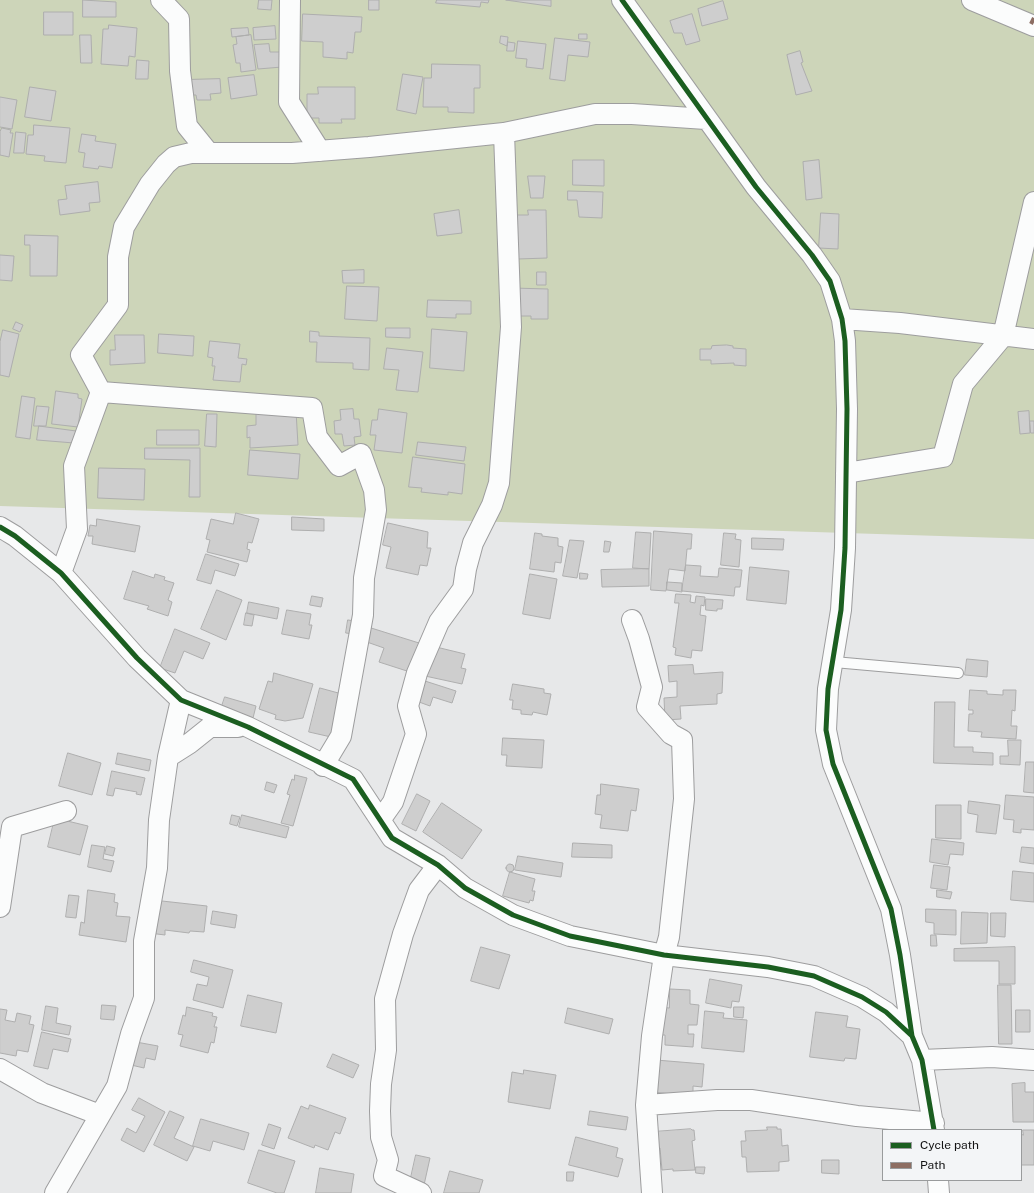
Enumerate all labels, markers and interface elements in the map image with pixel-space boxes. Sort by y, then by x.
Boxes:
legend [882,1129,1022,1181]
text: Cycle path [920,1138,979,1152]
text: Path [920,1158,946,1172]

